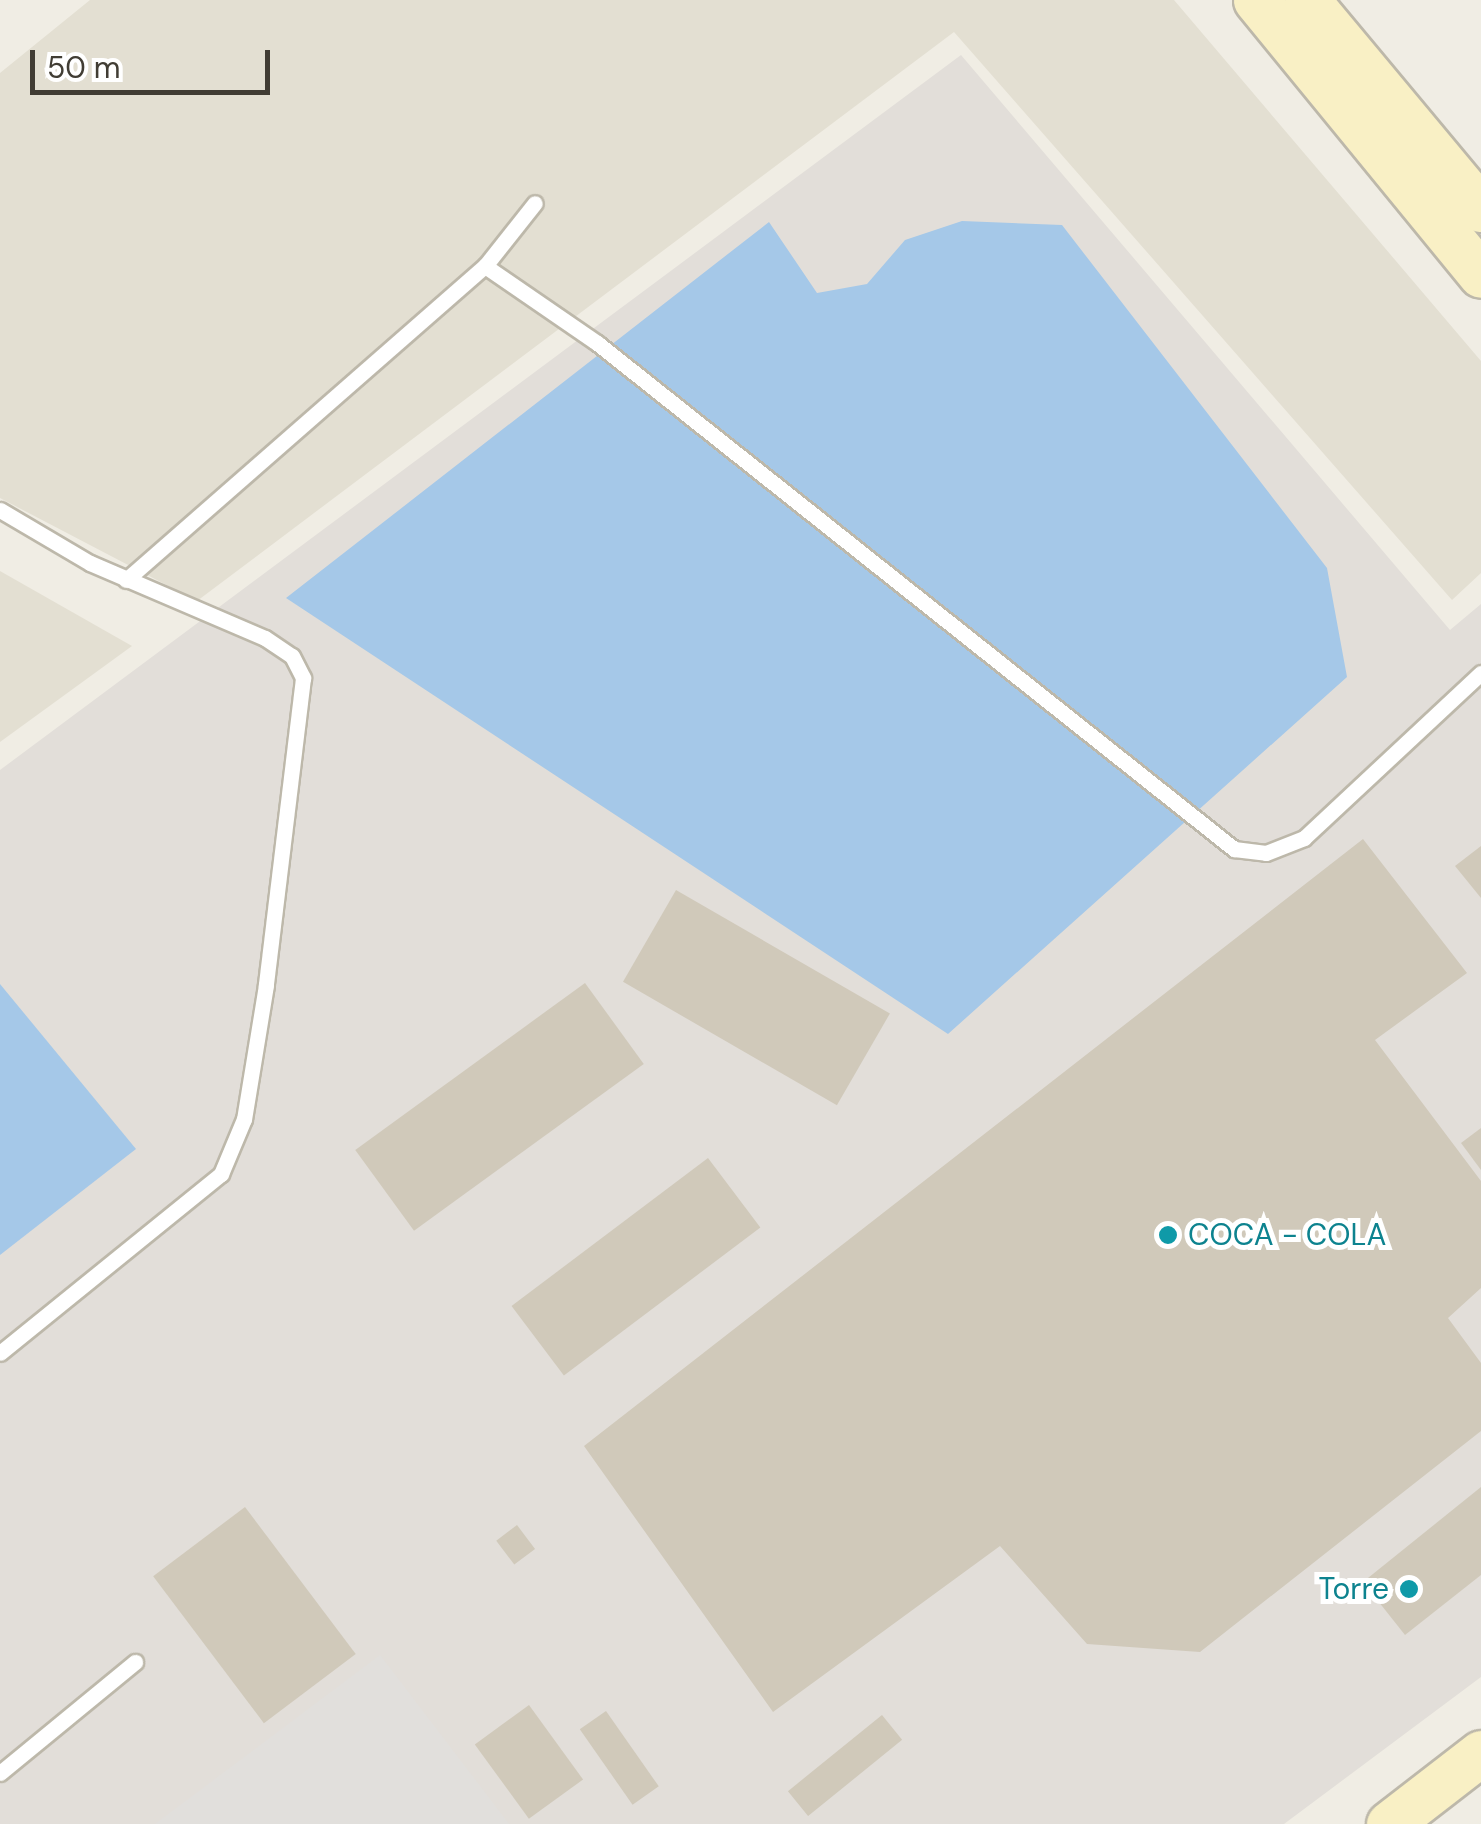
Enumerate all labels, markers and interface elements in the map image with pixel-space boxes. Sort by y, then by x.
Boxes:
scale bar [35,30,275,92]
text: 50 m [47,48,121,87]
place label: COCA - COLA [1188,1217,1386,1253]
marker: COCA - COLA [1157,1224,1179,1246]
place label: Torre [1318,1571,1389,1607]
marker: Torre [1398,1578,1420,1600]

